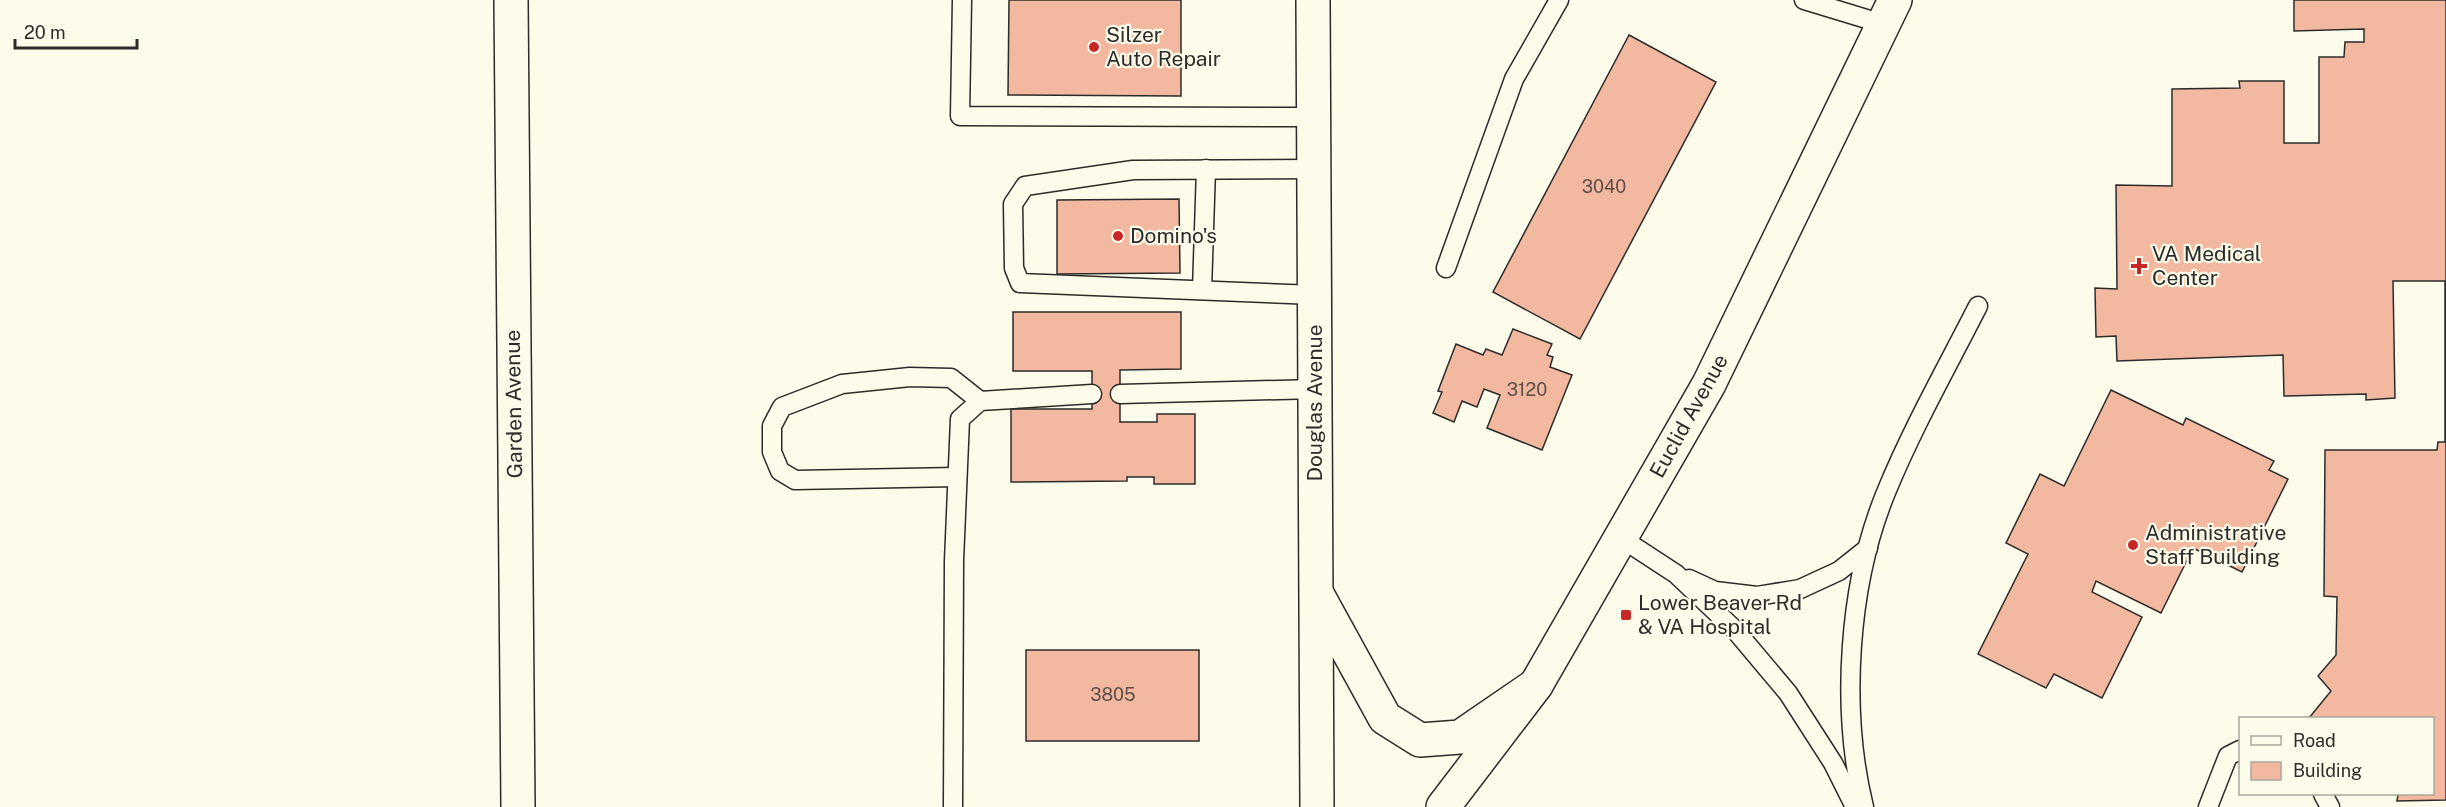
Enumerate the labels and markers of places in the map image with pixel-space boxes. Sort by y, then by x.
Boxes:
place label: Silzer Auto Repair [1106,22,1221,71]
marker: Silzer Auto Repair [1087,40,1101,54]
place label: Domino's [1130,223,1217,248]
marker: Domino's [1111,229,1125,243]
place label: VA Medical Center [2152,241,2261,290]
marker: VA Medical Center [2130,257,2148,275]
place label: Administrative Staff Building [2145,520,2286,569]
marker: Administrative Staff Building [2126,538,2140,552]
place label: Lower Beaver Rd & VA Hospital [1638,590,1802,639]
marker: Lower Beaver Rd & VA Hospital [1619,608,1633,622]

